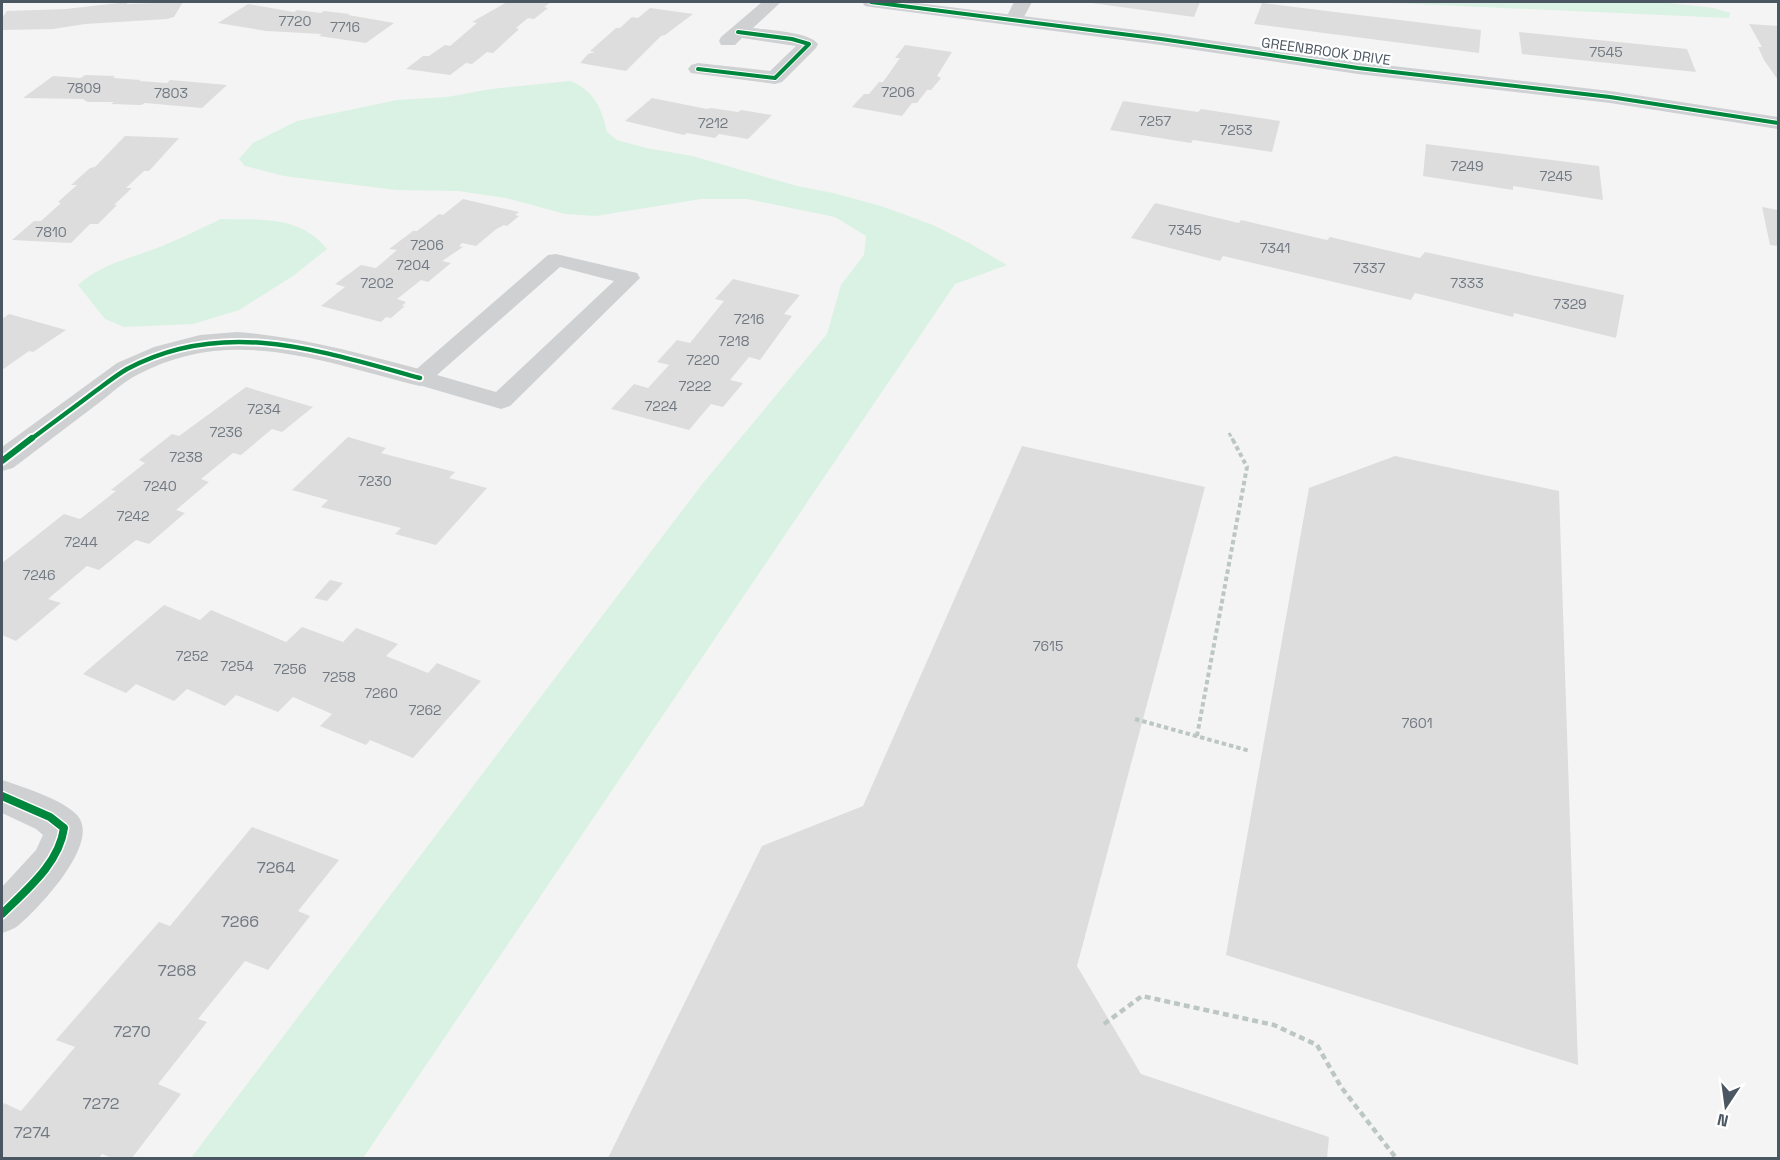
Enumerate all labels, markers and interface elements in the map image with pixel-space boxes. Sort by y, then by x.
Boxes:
house number: 7720 [278,12,312,30]
house number: 7716 [330,18,360,36]
street label: GREENBROOK DRIVE [1260,33,1392,69]
house number: 7545 [1589,43,1623,61]
house number: 7809 [67,79,101,97]
house number: 7206 [881,83,915,101]
house number: 7803 [154,84,188,102]
house number: 7257 [1139,112,1171,130]
house number: 7212 [698,114,728,132]
house number: 7253 [1219,121,1253,139]
house number: 7249 [1450,157,1484,175]
house number: 7245 [1540,167,1572,185]
house number: 7345 [1168,221,1202,239]
house number: 7810 [35,223,67,241]
house number: 7206 [410,236,444,254]
house number: 7341 [1260,239,1290,257]
house number: 7204 [396,256,430,274]
house number: 7337 [1353,259,1385,277]
house number: 7202 [360,274,394,292]
house number: 7333 [1450,274,1484,292]
house number: 7329 [1553,295,1587,313]
house number: 7216 [734,310,764,328]
house number: 7218 [719,332,750,350]
house number: 7220 [686,351,720,369]
house number: 7222 [678,377,712,395]
house number: 7224 [645,397,678,415]
house number: 7234 [247,400,281,418]
house number: 7236 [209,423,243,441]
house number: 7238 [169,448,203,466]
house number: 7230 [358,472,392,490]
house number: 7240 [143,477,177,495]
house number: 7242 [117,507,149,525]
house number: 7244 [64,533,98,551]
house number: 7246 [22,566,56,584]
house number: 7615 [1033,637,1063,655]
house number: 7252 [176,647,208,665]
house number: 7254 [220,657,254,675]
house number: 7256 [273,660,307,678]
house number: 7258 [322,668,356,686]
house number: 7260 [364,684,398,702]
house number: 7262 [408,701,442,719]
house number: 7601 [1401,714,1433,732]
house number: 7264 [257,857,295,878]
house number: 7266 [221,911,259,932]
house number: 7268 [158,960,196,981]
house number: 7270 [113,1021,151,1042]
north arrow [1696,1076,1756,1136]
house number: 7272 [83,1093,119,1114]
text: N [1715,1109,1730,1132]
house number: 7274 [14,1122,50,1143]

